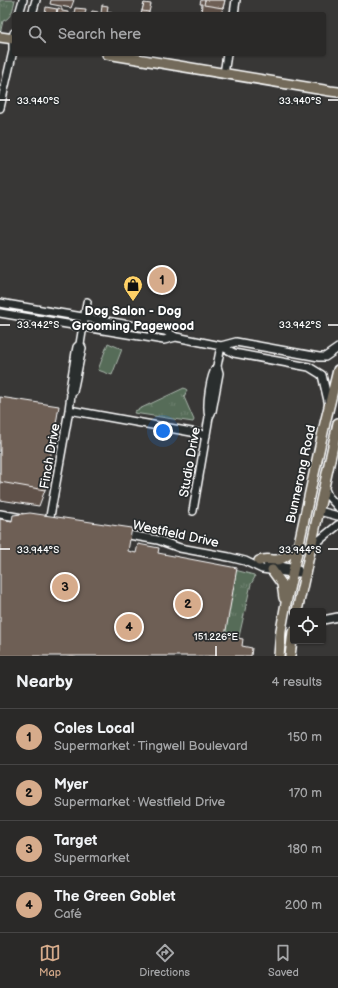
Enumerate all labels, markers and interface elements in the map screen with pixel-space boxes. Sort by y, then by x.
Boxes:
search box [12,12,326,56]
icon: search [26,23,48,45]
text: Search here [58,25,141,44]
text: 33.940°S [17,95,59,107]
text: 33.940°S [279,95,321,107]
pin: 1 [149,265,175,295]
shop icon: Dog Salon - Dog Grooming Pagewood [122,274,144,302]
place label: Dog Salon - Dog Grooming Pagewood [72,303,194,334]
text: 33.942°S [17,319,59,331]
text: 33.942°S [279,319,321,331]
your location [153,421,173,441]
street label: Finch Drive [36,422,64,490]
street label: Bunnerong Road [283,424,319,525]
street label: Studio Drive [176,426,204,499]
street label: Westfield Drive [131,517,221,551]
text: 33.944°S [17,544,59,556]
text: 33.944°S [279,544,321,556]
pin: 3 [52,572,78,602]
pin: 2 [175,589,201,619]
map controls [290,608,326,644]
button: locate [290,608,326,644]
pin: 4 [116,612,142,642]
text: 151.226°E [194,631,239,643]
text: Nearby [16,672,73,692]
text: 4 results [272,674,322,690]
text: Coles Local [54,719,135,738]
text: 1 [26,729,32,745]
text: 150 m [288,729,322,745]
text: Supermarket · Tingwell Boulevard [54,738,248,754]
text: Myer [54,775,88,794]
text: 2 [25,785,33,801]
text: 170 m [289,785,322,801]
text: Supermarket · Westfield Drive [54,794,225,810]
text: Target [54,831,97,850]
text: 3 [25,841,33,857]
text: 180 m [287,841,322,857]
text: Supermarket [54,850,130,866]
text: The Green Goblet [54,887,176,906]
text: 4 [25,897,33,913]
text: 200 m [285,897,322,913]
text: Café [54,906,82,922]
tab: Map [39,942,61,979]
tab: Directions [139,942,190,979]
tab: Saved [268,942,299,979]

